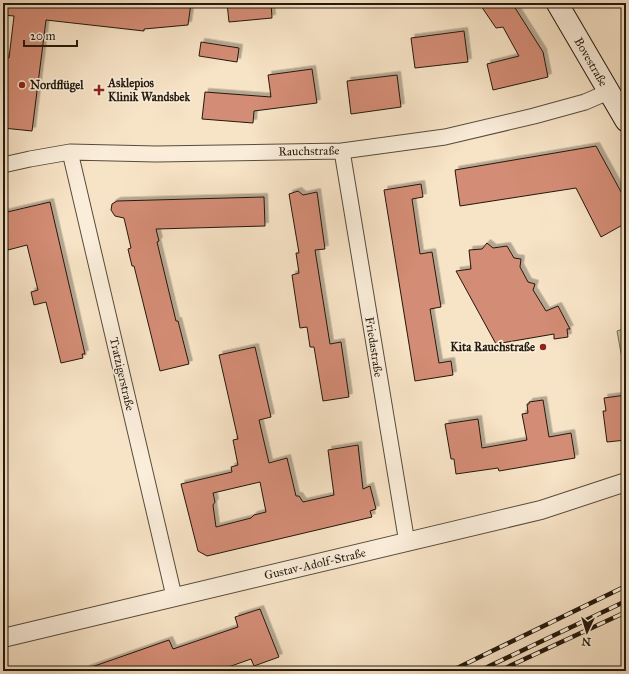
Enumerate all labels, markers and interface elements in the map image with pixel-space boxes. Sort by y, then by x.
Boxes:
scale bar [24,22,77,48]
text: 20 m [30,29,56,43]
street label: Bovestraße [571,35,611,89]
place label: Asklepios Klinik Wandsbek [107,76,191,104]
place label: Nordflügel [30,78,84,93]
marker: Nordflügel [17,80,27,90]
marker: Asklepios Klinik Wandsbek [93,84,105,96]
street label: Rauchstraße [278,143,340,159]
street label: Friedastraße [362,316,386,378]
street label: Tratzigerstraße [106,336,137,412]
place label: Kita Rauchstraße [450,340,535,354]
marker: Kita Rauchstraße [538,342,548,352]
street label: Gustav-Adolf-Straße [263,546,367,582]
north arrow [567,612,607,652]
text: N [581,635,591,648]

